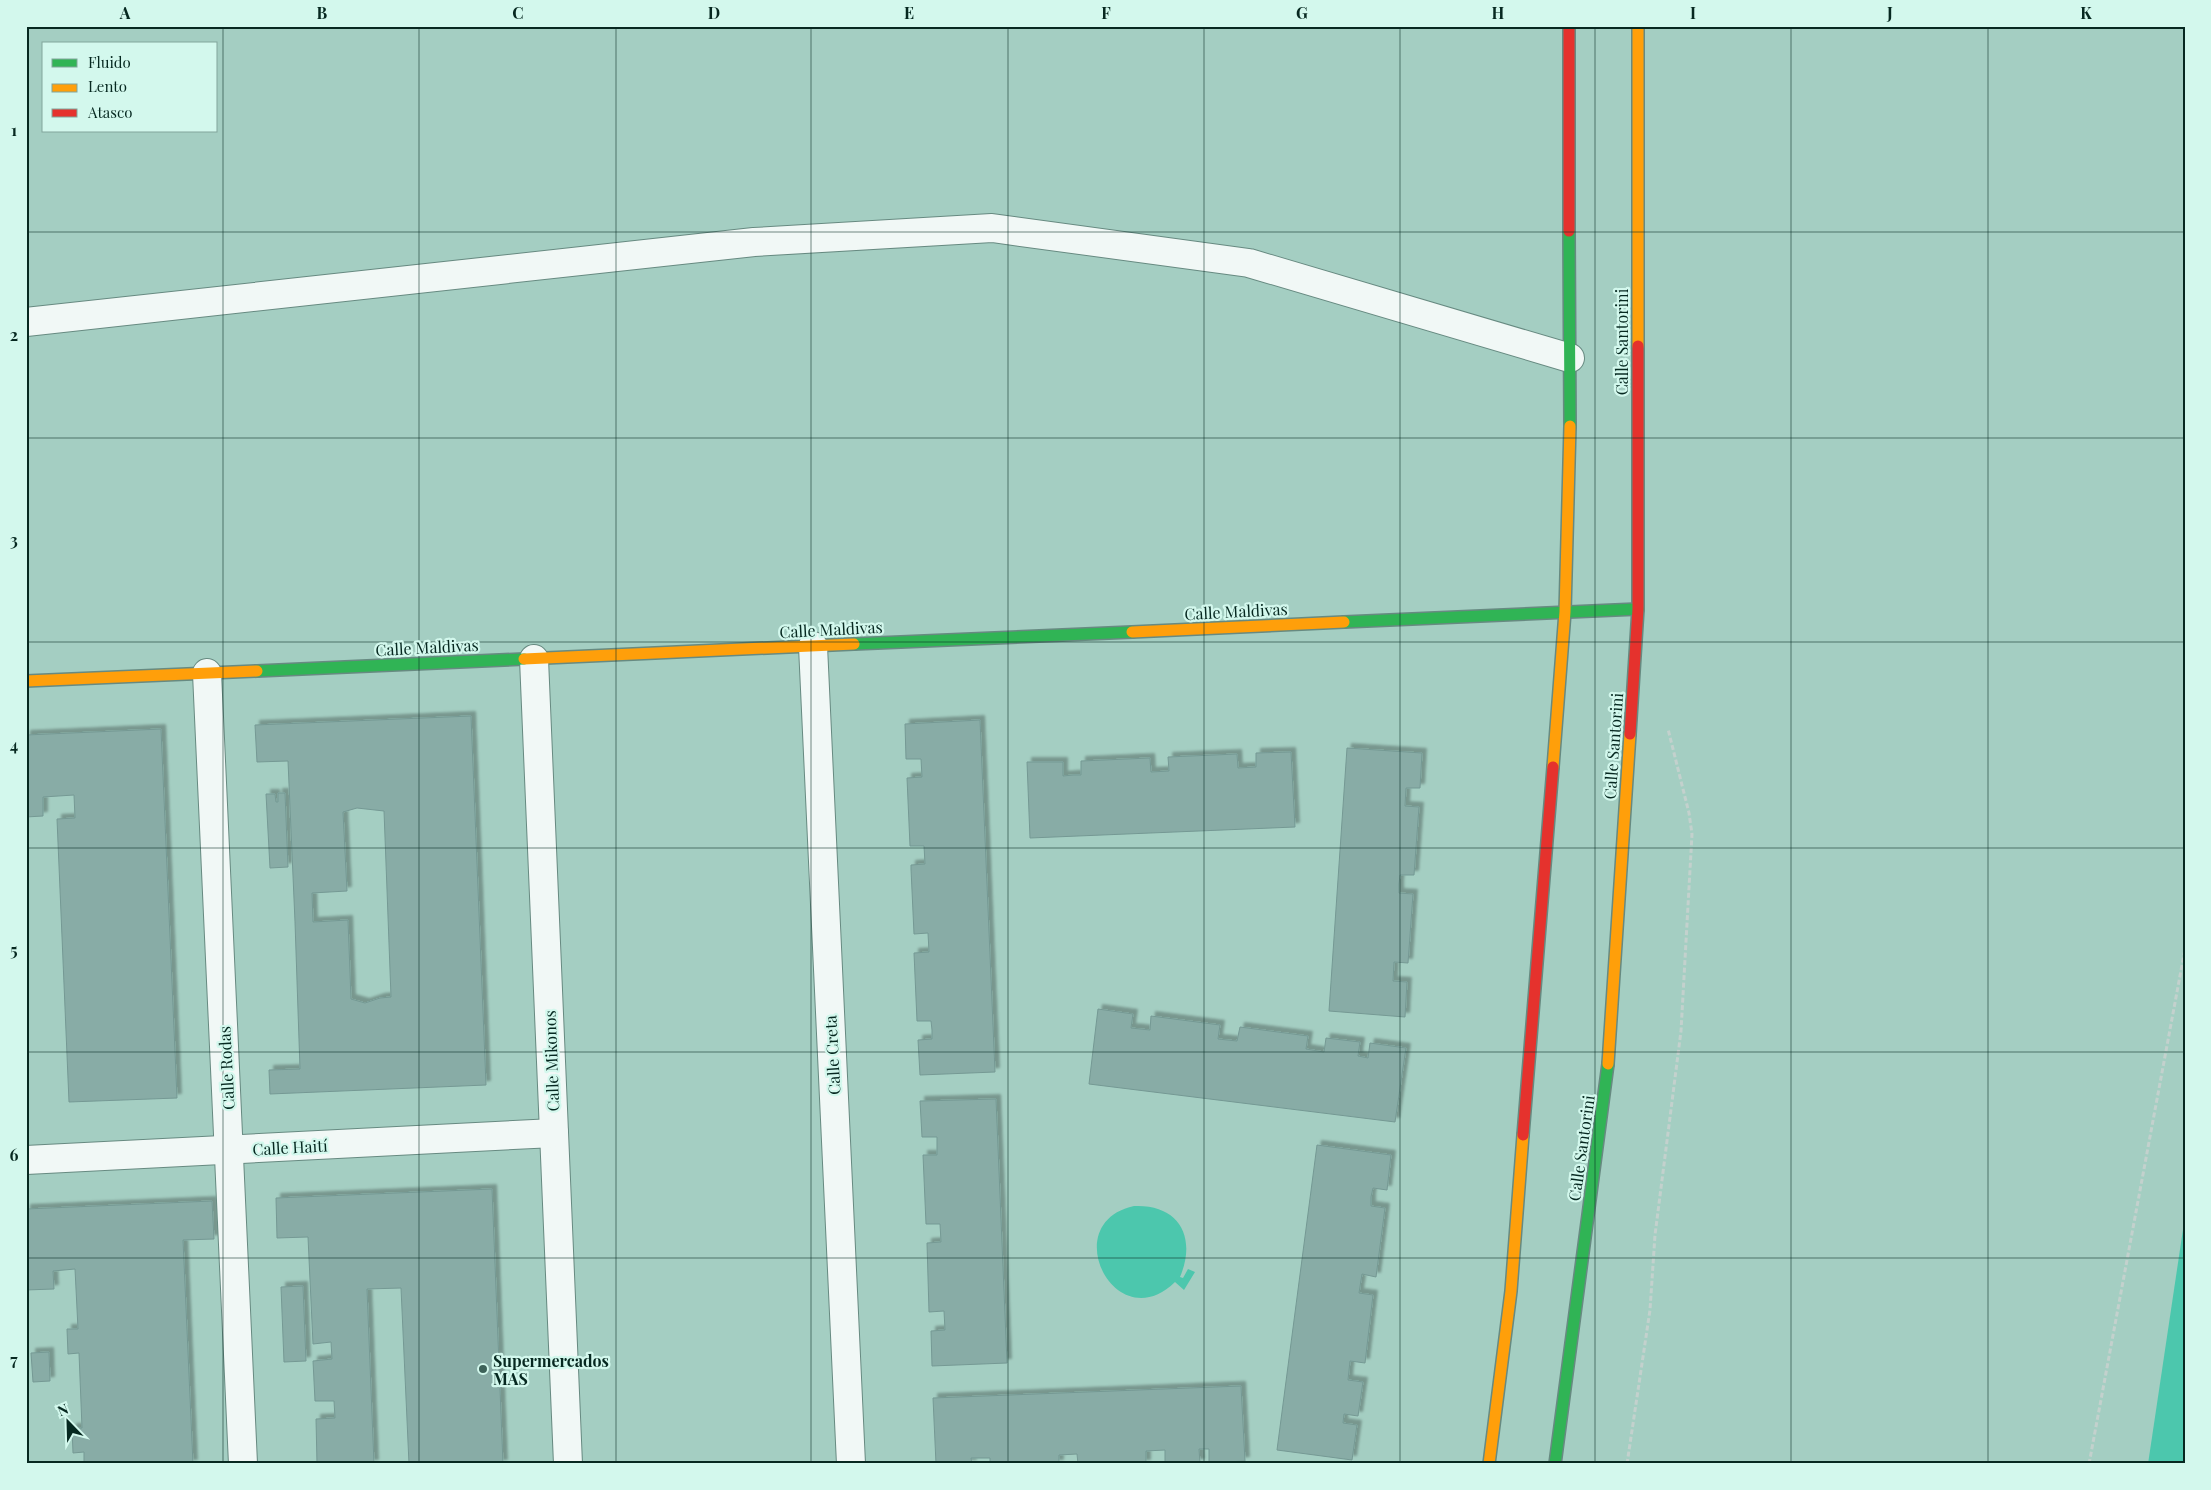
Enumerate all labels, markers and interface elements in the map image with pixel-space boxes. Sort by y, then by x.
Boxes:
text: A [119,2,131,23]
text: B [317,2,328,23]
text: C [512,2,524,23]
text: D [708,2,720,23]
text: E [904,2,914,23]
text: F [1101,2,1111,23]
text: G [1296,2,1308,23]
text: H [1492,2,1505,23]
text: I [1690,2,1696,23]
text: J [1886,2,1893,23]
text: K [2080,2,2092,23]
legend [42,42,218,132]
text: Fluido [88,52,131,72]
text: Lento [88,76,127,96]
text: Atasco [87,102,132,122]
text: 1 [11,119,17,140]
street label: Calle Santorini [1611,288,1632,395]
text: 2 [10,324,18,345]
text: 3 [10,529,18,550]
street label: Calle Maldivas [1184,598,1288,624]
street label: Calle Maldivas [779,616,883,642]
street label: Calle Maldivas [375,634,479,660]
street label: Calle Santorini [1599,692,1627,800]
text: 4 [10,734,18,755]
text: 5 [10,939,18,960]
street label: Calle Mikonos [539,1010,563,1112]
street label: Calle Creta [819,1015,845,1095]
street label: Calle Rodas [213,1026,239,1110]
street label: Calle Santorini [1563,1093,1599,1202]
street label: Calle Haití [252,1135,328,1159]
text: 6 [10,1144,19,1165]
text: 7 [10,1349,18,1370]
place label: Supermercados MAS [493,1350,609,1389]
marker: Supermercados MAS [477,1363,489,1375]
north arrow [42,1398,92,1448]
text: N [54,1399,71,1420]

